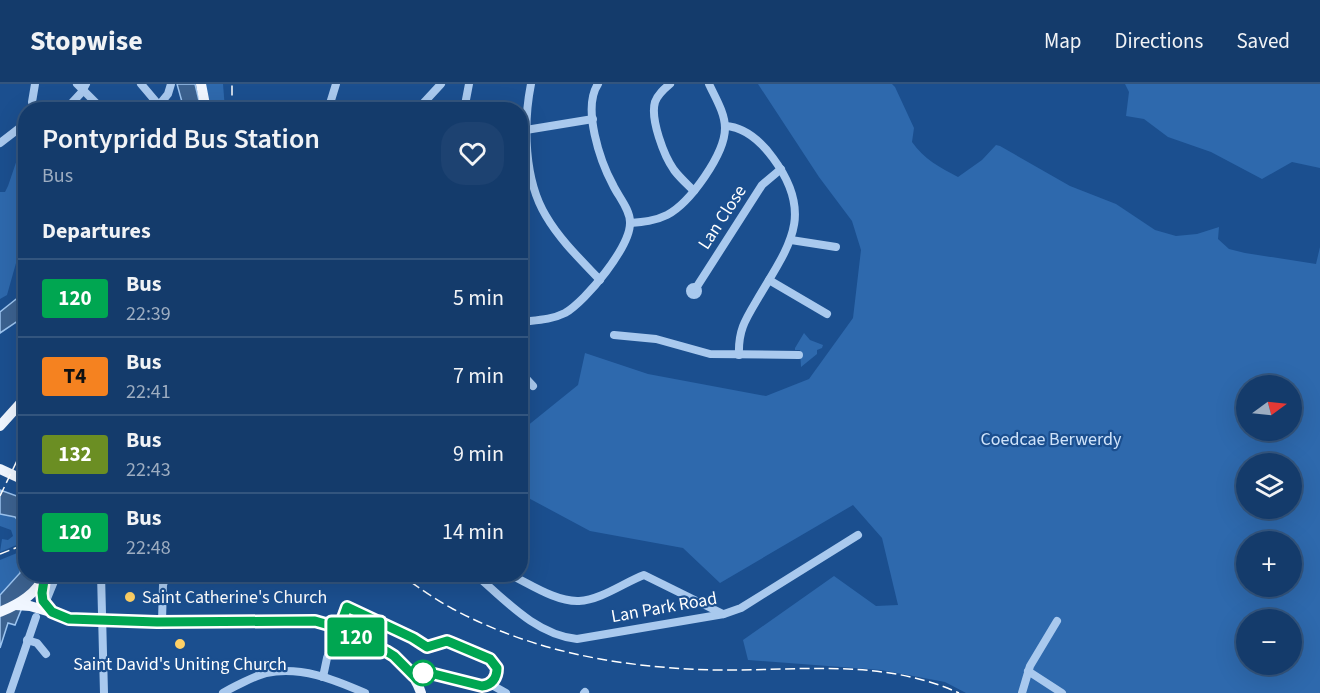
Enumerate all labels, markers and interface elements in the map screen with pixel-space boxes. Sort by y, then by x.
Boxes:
text: Stopwise [30,21,143,61]
text: Map [1044,26,1082,56]
text: Directions [1115,26,1203,56]
text: Saved [1236,26,1290,56]
text: Pontypridd Bus Station [42,119,320,159]
button: heart [441,122,504,185]
text: Bus [42,162,73,190]
street label: Lan Close [692,180,753,254]
text: Departures [42,215,151,247]
text: Bus [126,268,162,300]
text: 5 min [453,282,504,314]
text: 120 [58,283,92,313]
text: 22:39 [126,300,171,328]
text: Bus [126,346,162,378]
text: 7 min [453,360,504,392]
text: T4 [64,361,86,391]
north arrow [1236,375,1302,441]
map controls [1236,375,1302,675]
text: 22:41 [126,378,171,406]
text: Bus [126,424,162,456]
park label: Coedcae Berwerdy [981,427,1122,452]
text: 9 min [453,438,504,470]
text: 132 [58,439,92,469]
button: layers [1236,453,1302,519]
text: 22:43 [126,456,171,484]
text: Bus [126,502,162,534]
text: 14 min [442,516,504,548]
text: 120 [58,517,92,547]
button: + [1236,531,1302,597]
text: 22:48 [126,534,171,562]
place label: Saint Catherine's Church [142,585,327,610]
street label: Lan Park Road [609,586,719,629]
marker: Saint Catherine's Church [123,590,137,604]
button: − [1236,609,1302,675]
line badge: 120 [322,618,391,656]
text: 120 [339,622,373,652]
marker: Saint David's Uniting Church [173,637,187,651]
place label: Saint David's Uniting Church [73,652,287,677]
unlabelled marker [410,660,436,686]

